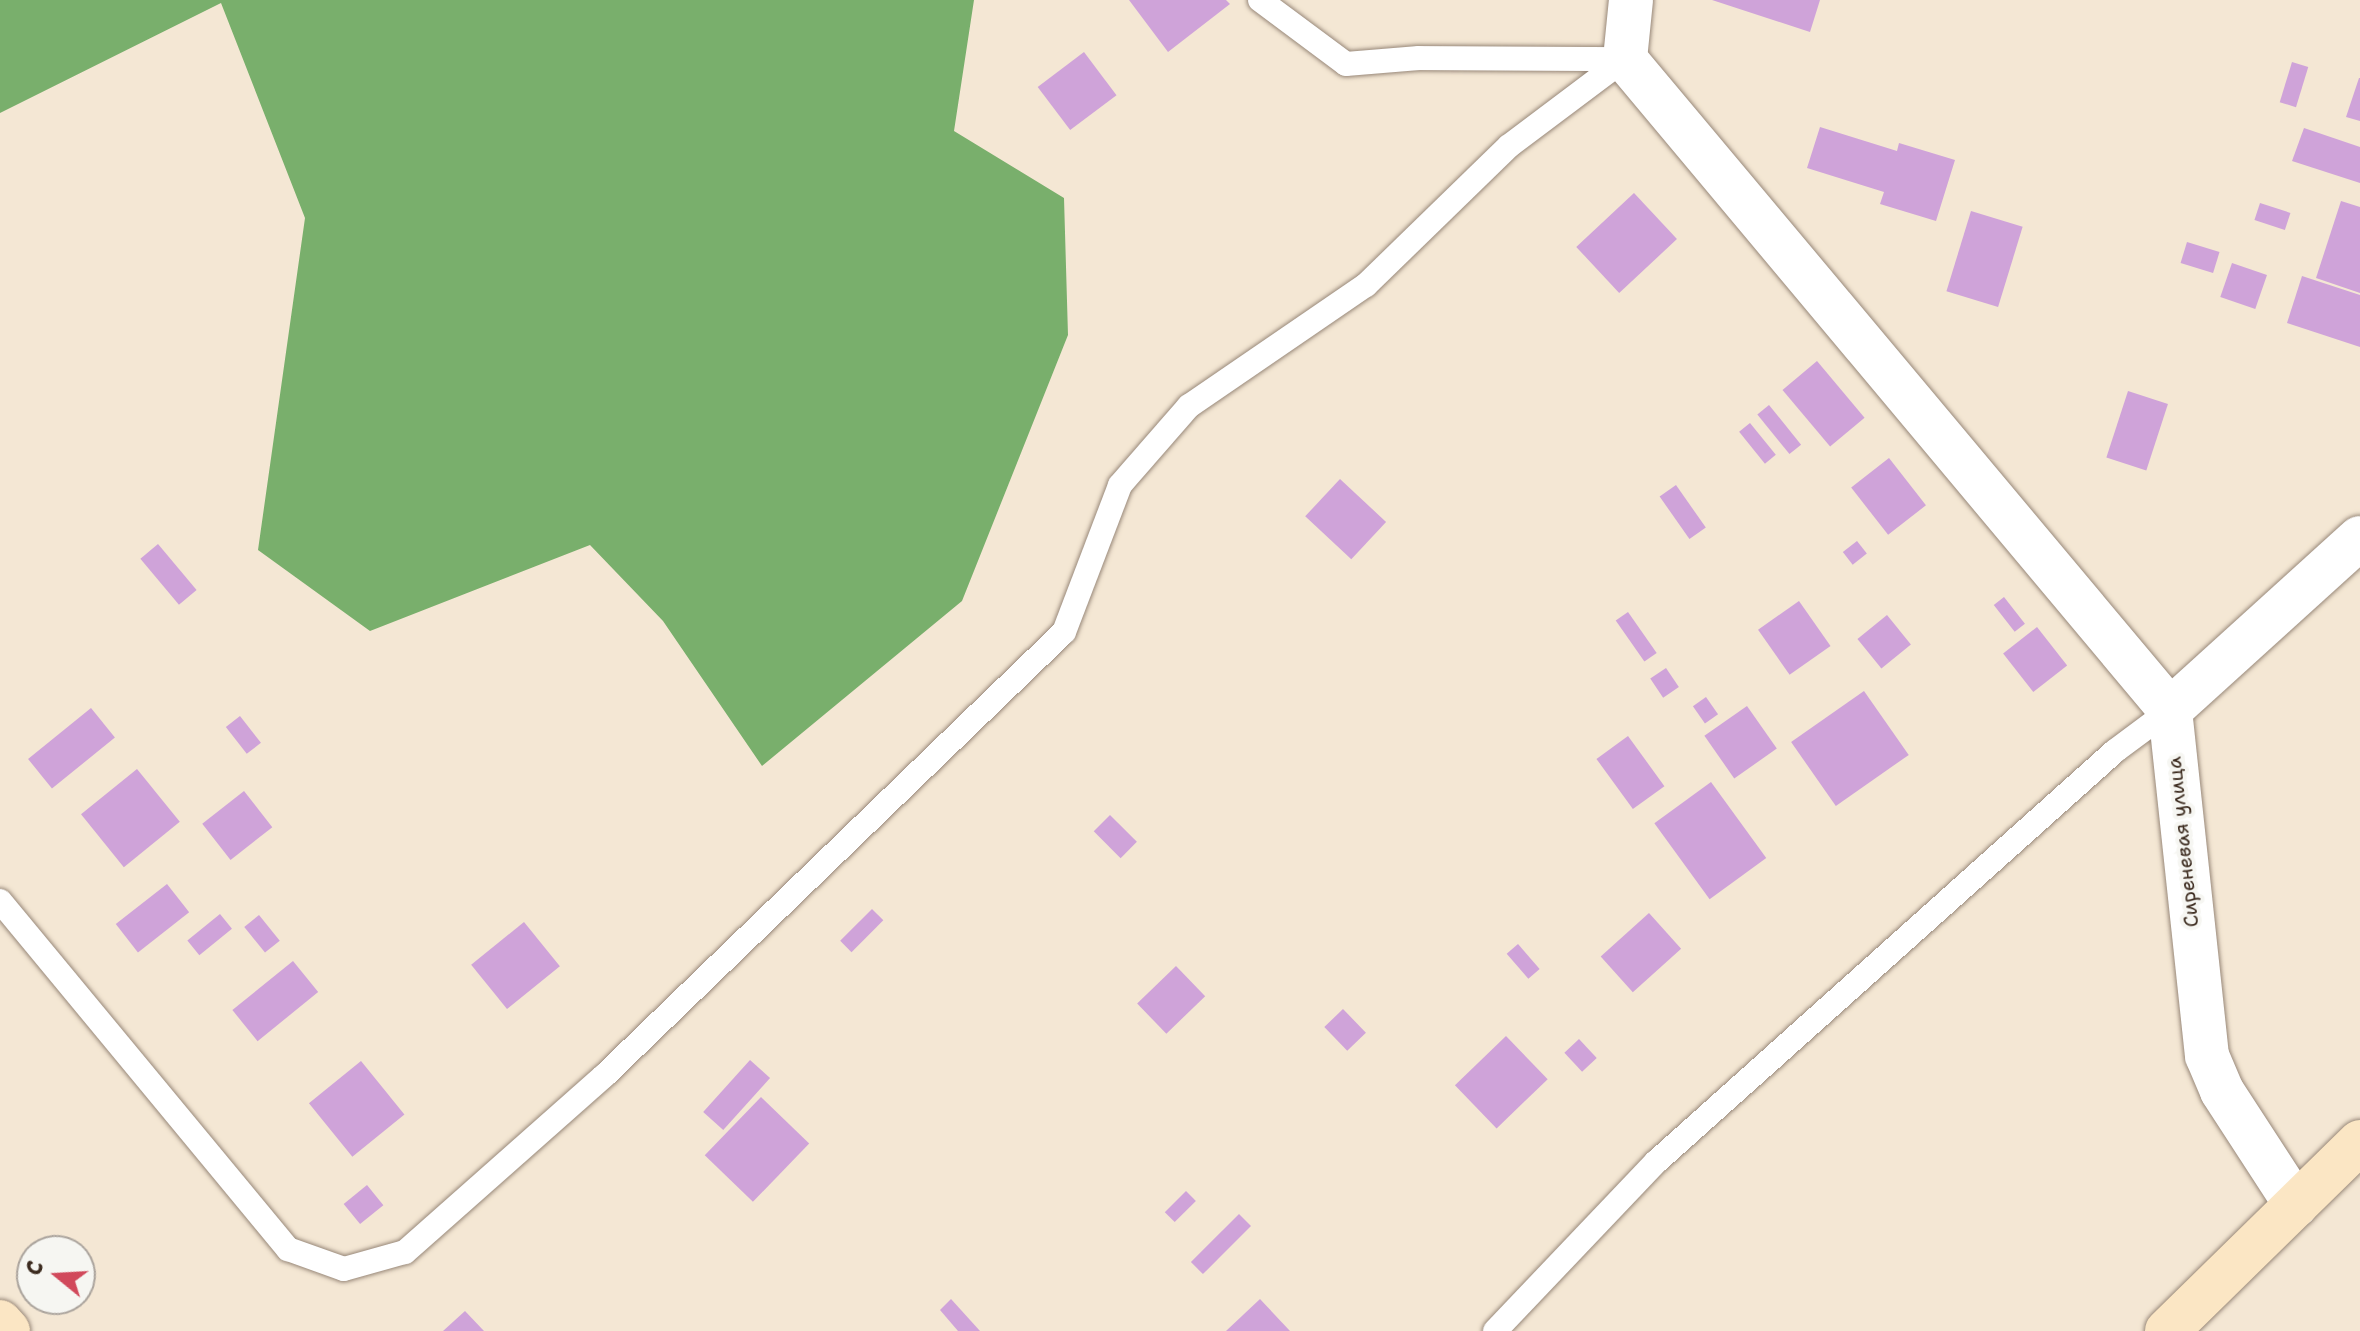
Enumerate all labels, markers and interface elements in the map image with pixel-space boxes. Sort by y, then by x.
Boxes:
street label: Сиреневая улица [2162,756,2204,928]
north arrow [16,1235,96,1315]
text: С [19,1257,50,1279]

